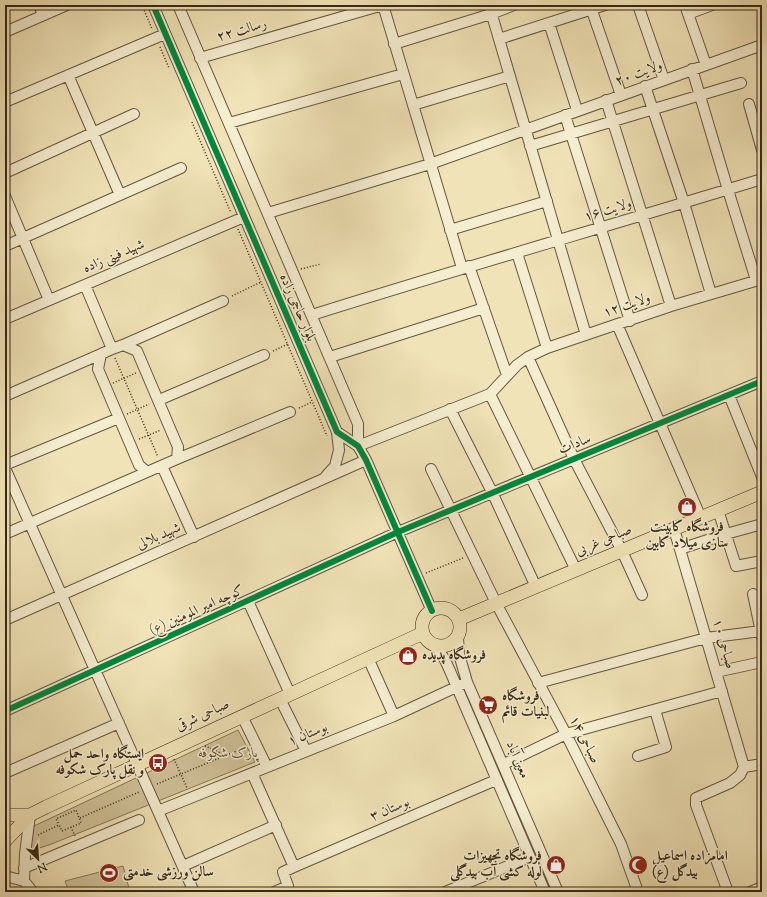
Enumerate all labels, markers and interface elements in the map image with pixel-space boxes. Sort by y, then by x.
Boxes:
street label: رسالت ۲۲ [215,14,269,48]
street label: ولایت ۲۰ [613,56,665,92]
street label: ولایت ۱۶ [582,194,634,228]
street label: شهید فینی زاده [80,235,148,279]
street label: بلوار حاجی زاده [274,271,320,346]
street label: ولایت ۱۲ [601,289,653,323]
street label: سادات [556,429,594,461]
shop icon: فروشگاه کابینت سازی میلاد کابین [676,496,698,518]
place label: فروشگاه کابینت سازی میلاد کابین [646,517,728,554]
street label: شهید بلالی [134,518,185,556]
street label: صباحی غربی [573,520,635,562]
street label: کوچه امیر المومنین (ع) [146,581,248,641]
street label: صباحی ۱۰ [706,617,740,671]
shop icon: فروشگاه پدیده [397,645,419,667]
place label: فروشگاه پدیده [422,645,486,666]
place label: فروشگاه لبنیات قائم [502,686,550,724]
supermarket icon: فروشگاه لبنیات قائم [477,694,499,716]
street label: صباحی شرقی [173,695,233,737]
street label: صباحی ۱۴ [563,713,605,767]
street label: بوستان ۱ [285,718,331,752]
street label: معین آباد [500,738,534,782]
place label: ایستگاه واحد حمل و نقل پارک شکوفه [56,744,144,781]
park label: پارک شکوفه [198,744,259,764]
bus stop icon: ایستگاه واحد حمل و نقل پارک شکوفه [147,752,169,774]
street label: بوستان ۳ [367,793,413,827]
north arrow [18,839,58,879]
place label: فروشگاه تجهیزات لوله کشی آب بیدگلی [449,846,542,883]
place label: امامزاده اسماعیل (ع) بیدگل [652,847,728,883]
shop icon: فروشگاه تجهیزات لوله کشی آب بیدگلی [545,854,567,876]
mosque icon: امامزاده اسماعیل (ع) بیدگل [627,854,649,876]
text: N [34,858,50,876]
sports icon: سالن ورزشی خدمتی [98,862,120,884]
place label: سالن ورزشی خدمتی [123,863,214,883]

